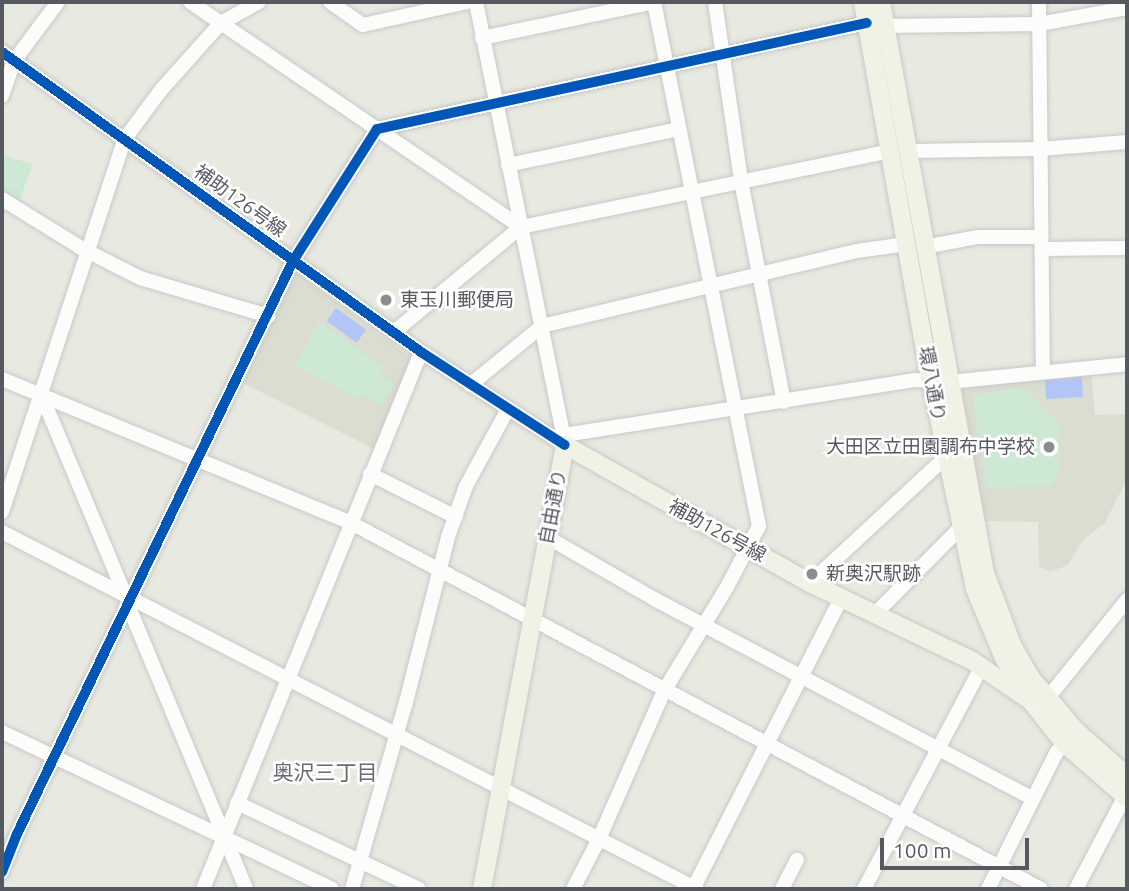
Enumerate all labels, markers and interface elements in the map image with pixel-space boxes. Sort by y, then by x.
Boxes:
street label: 補助126号線 [190,160,290,242]
place label: 東玉川郵便局 [400,289,514,311]
marker: 東玉川郵便局 [378,292,394,308]
street label: 環八通り [914,345,950,423]
place label: 大田区立田園調布中学校 [826,436,1035,458]
marker: 大田区立田園調布中学校 [1041,439,1057,455]
street label: 自由通り [535,468,571,546]
street label: 補助126号線 [664,495,770,567]
place label: 新奥沢駅跡 [826,563,921,585]
marker: 新奥沢駅跡 [804,566,820,582]
district label: 奥沢三丁目 [273,759,377,785]
scale bar [884,824,1033,868]
text: 100 m [893,838,951,862]

